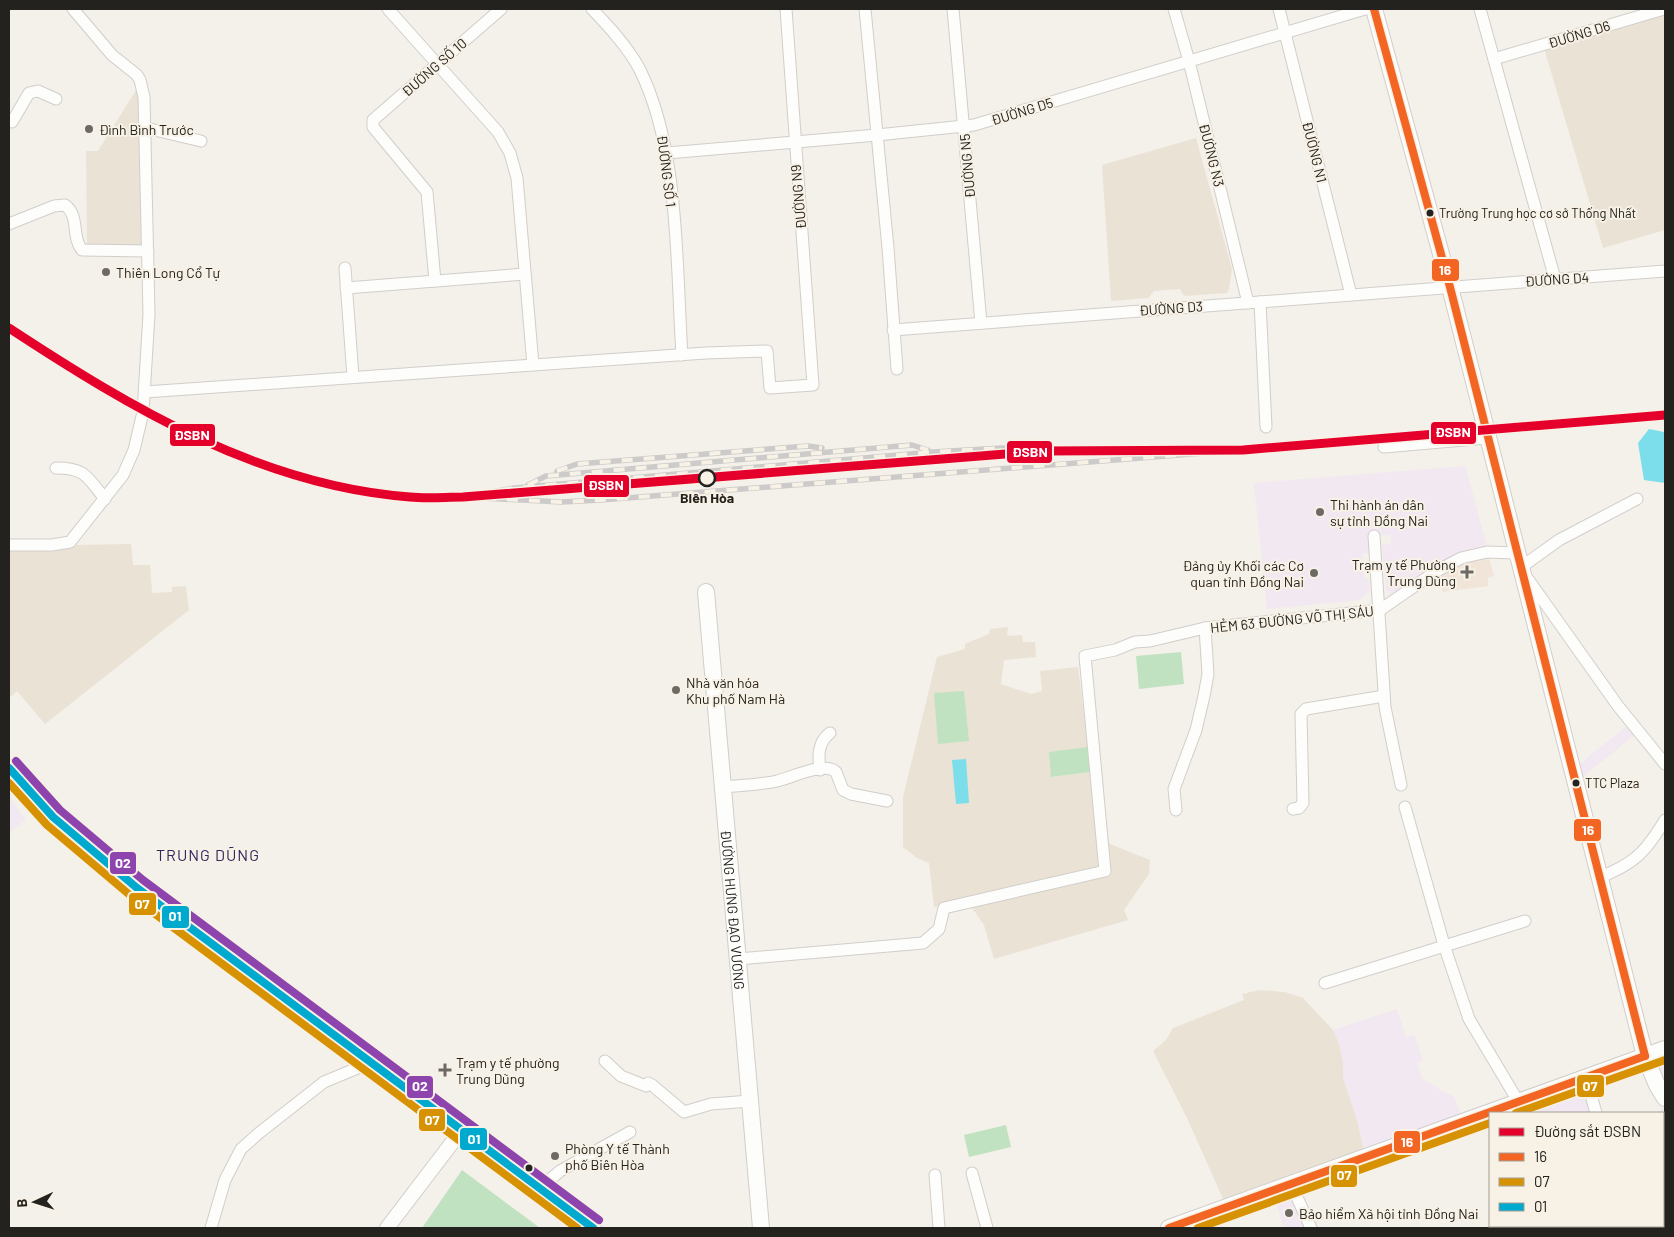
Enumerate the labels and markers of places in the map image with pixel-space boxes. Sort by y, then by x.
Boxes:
place label: Đình Bình Trước [99,121,194,138]
marker: Đình Bình Trước [83,123,95,135]
place label: Trường Trung học cơ sở Thống Nhất [1439,205,1636,221]
marker: Trường Trung học cơ sở Thống Nhất [1425,208,1435,218]
place label: Thiên Long Cổ Tự [116,264,220,281]
marker: Thiên Long Cổ Tự [100,266,112,278]
marker: Biên Hòa [698,469,716,487]
place label: Biên Hòa [680,489,734,506]
place label: Thi hành án dân sự tỉnh Đồng Nai [1330,496,1428,529]
marker: Thi hành án dân sự tỉnh Đồng Nai [1314,506,1326,518]
place label: Trạm y tế Phường Trung Dũng [1352,556,1456,589]
place label: Đảng ủy Khối các Cơ quan tỉnh Đồng Nai [1182,557,1304,590]
marker: Trạm y tế Phường Trung Dũng [1460,565,1474,579]
marker: Đảng ủy Khối các Cơ quan tỉnh Đồng Nai [1308,567,1320,579]
place label: Nhà văn hóa Khu phố Nam Hà [686,674,785,707]
marker: Nhà văn hóa Khu phố Nam Hà [670,684,682,696]
place label: TTC Plaza [1585,775,1639,791]
marker: TTC Plaza [1571,778,1581,788]
place label: Trạm y tế phường Trung Dũng [456,1054,560,1087]
marker: Trạm y tế phường Trung Dũng [438,1063,452,1077]
place label: Phòng Y tế Thành phố Biên Hòa [565,1140,670,1173]
marker: Phòng Y tế Thành phố Biên Hòa [549,1150,561,1162]
unlabelled marker [524,1163,534,1173]
place label: Bảo hiểm Xã hội tỉnh Đồng Nai [1299,1205,1479,1222]
marker: Bảo hiểm Xã hội tỉnh Đồng Nai [1283,1207,1295,1219]

